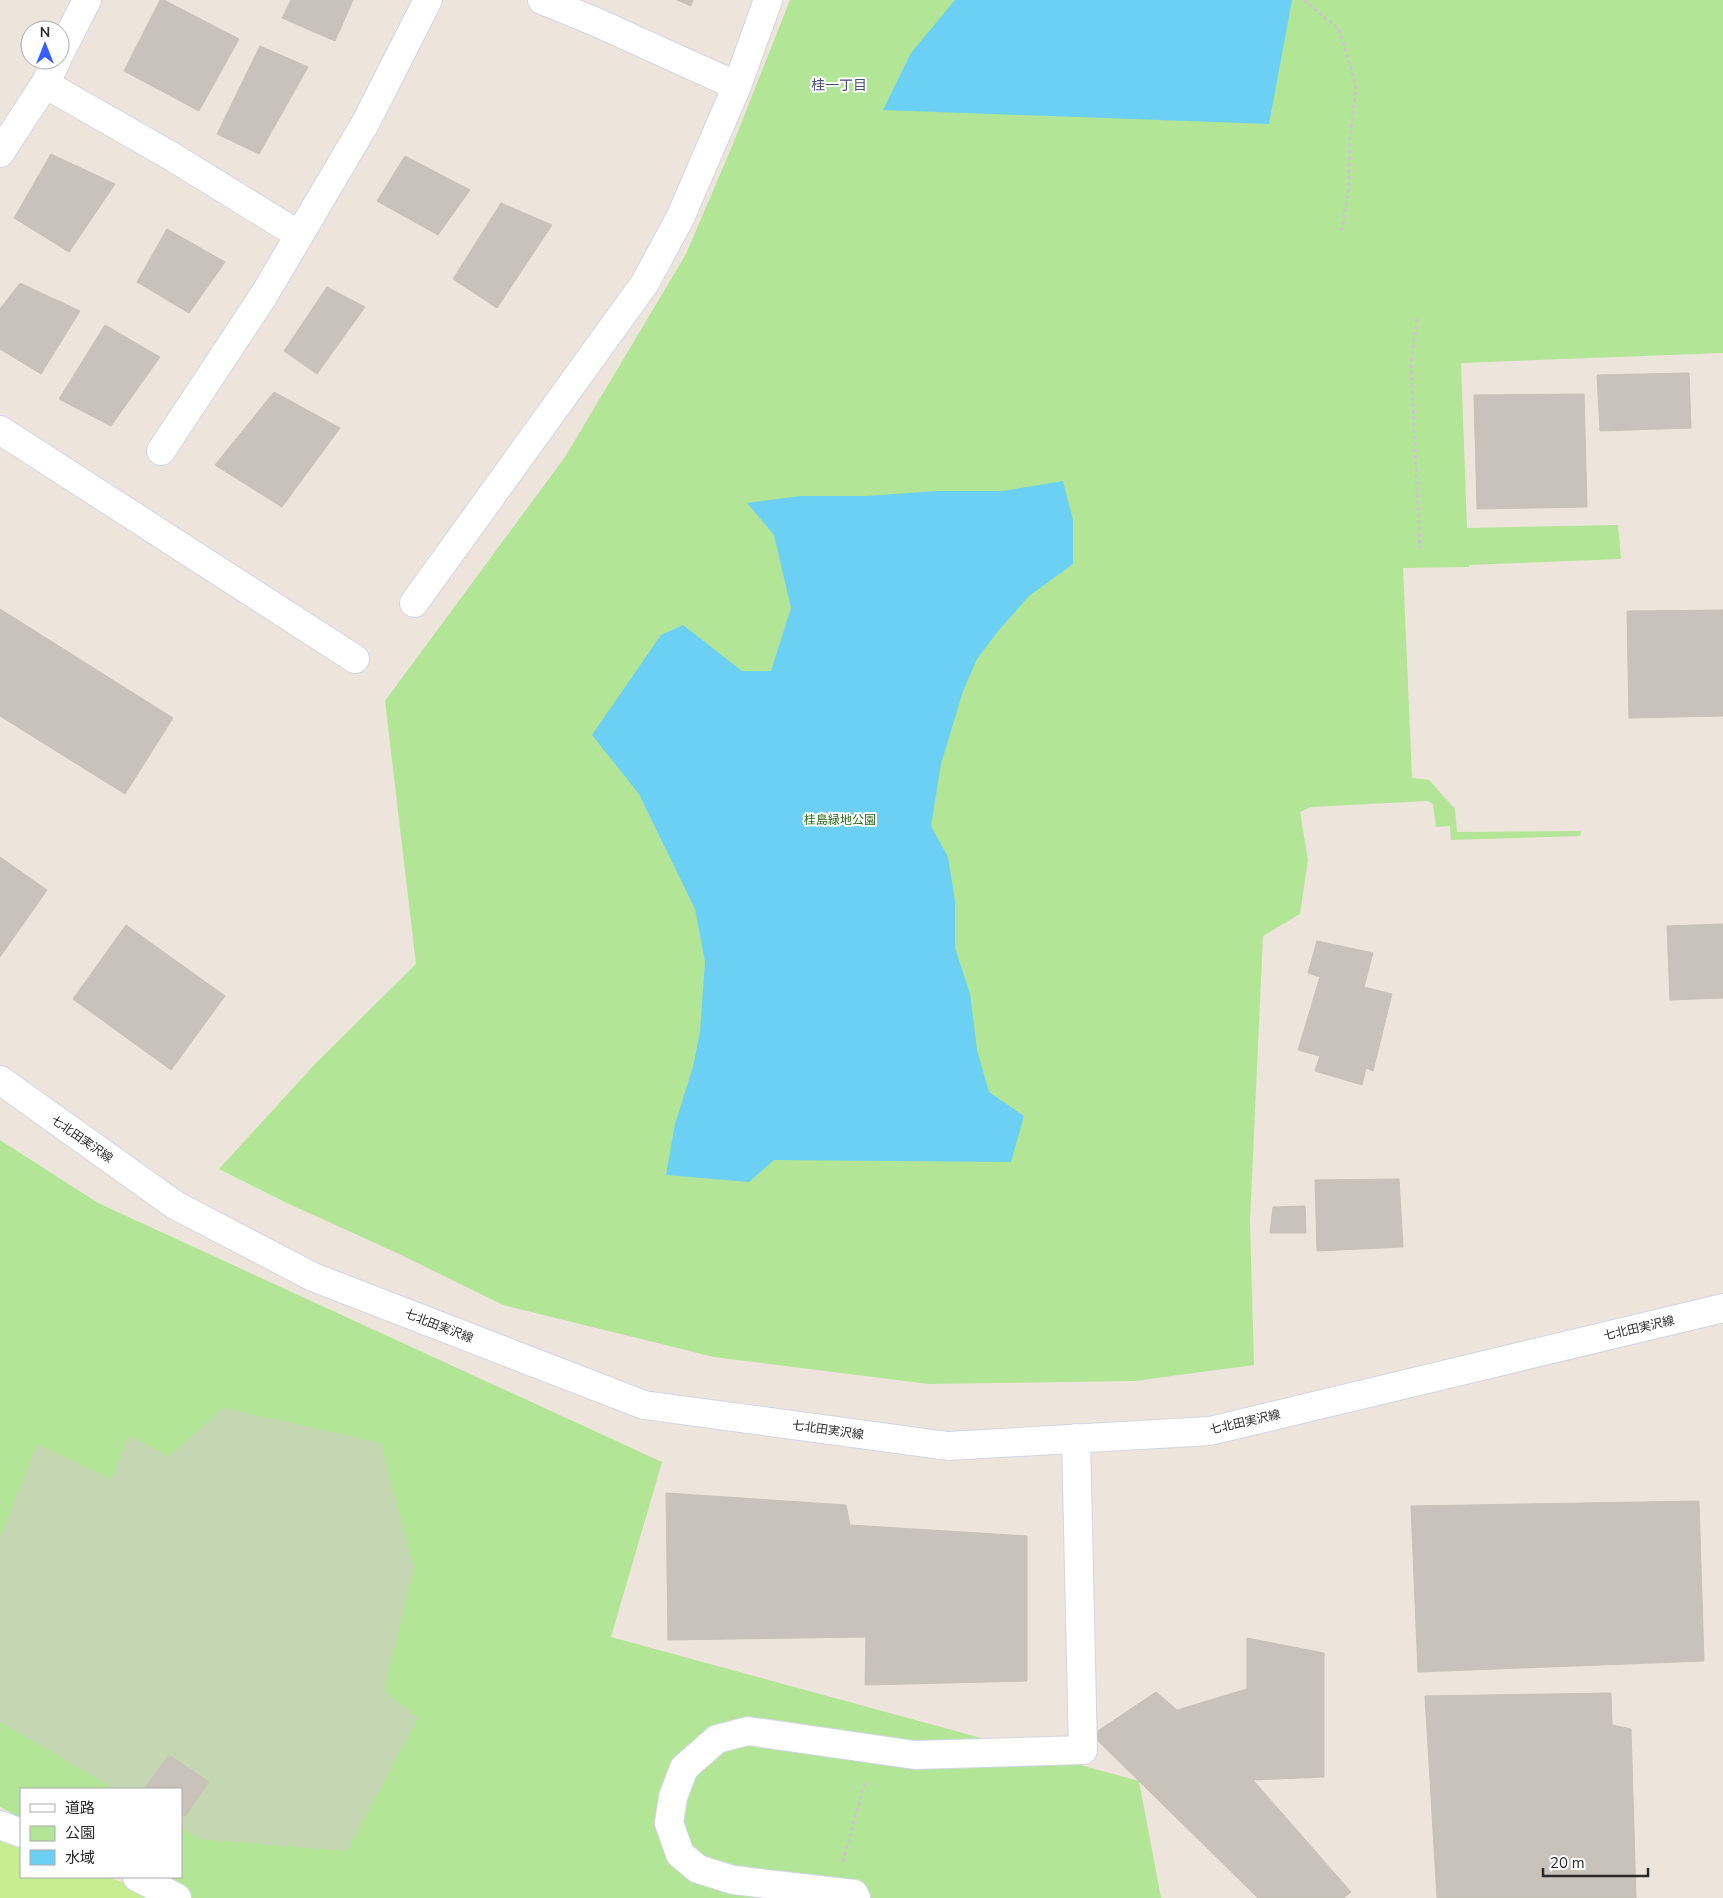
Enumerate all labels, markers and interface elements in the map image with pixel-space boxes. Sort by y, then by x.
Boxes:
north arrow [20,20,70,70]
text: N [40,23,50,42]
district label: 桂一丁目 [811,76,867,95]
park label: 桂島緑地公園 [804,812,876,828]
street label: 七北田実沢線 [48,1112,116,1166]
street label: 七北田実沢線 [403,1306,475,1346]
street label: 七北田実沢線 [1602,1312,1676,1344]
street label: 七北田実沢線 [1208,1406,1282,1438]
street label: 七北田実沢線 [791,1417,865,1443]
legend [20,1788,182,1878]
text: 道路 [65,1798,95,1818]
text: 公園 [65,1823,95,1843]
scale bar [1543,1846,1648,1878]
text: 水域 [65,1848,95,1868]
text: 20 m [1550,1853,1585,1873]

